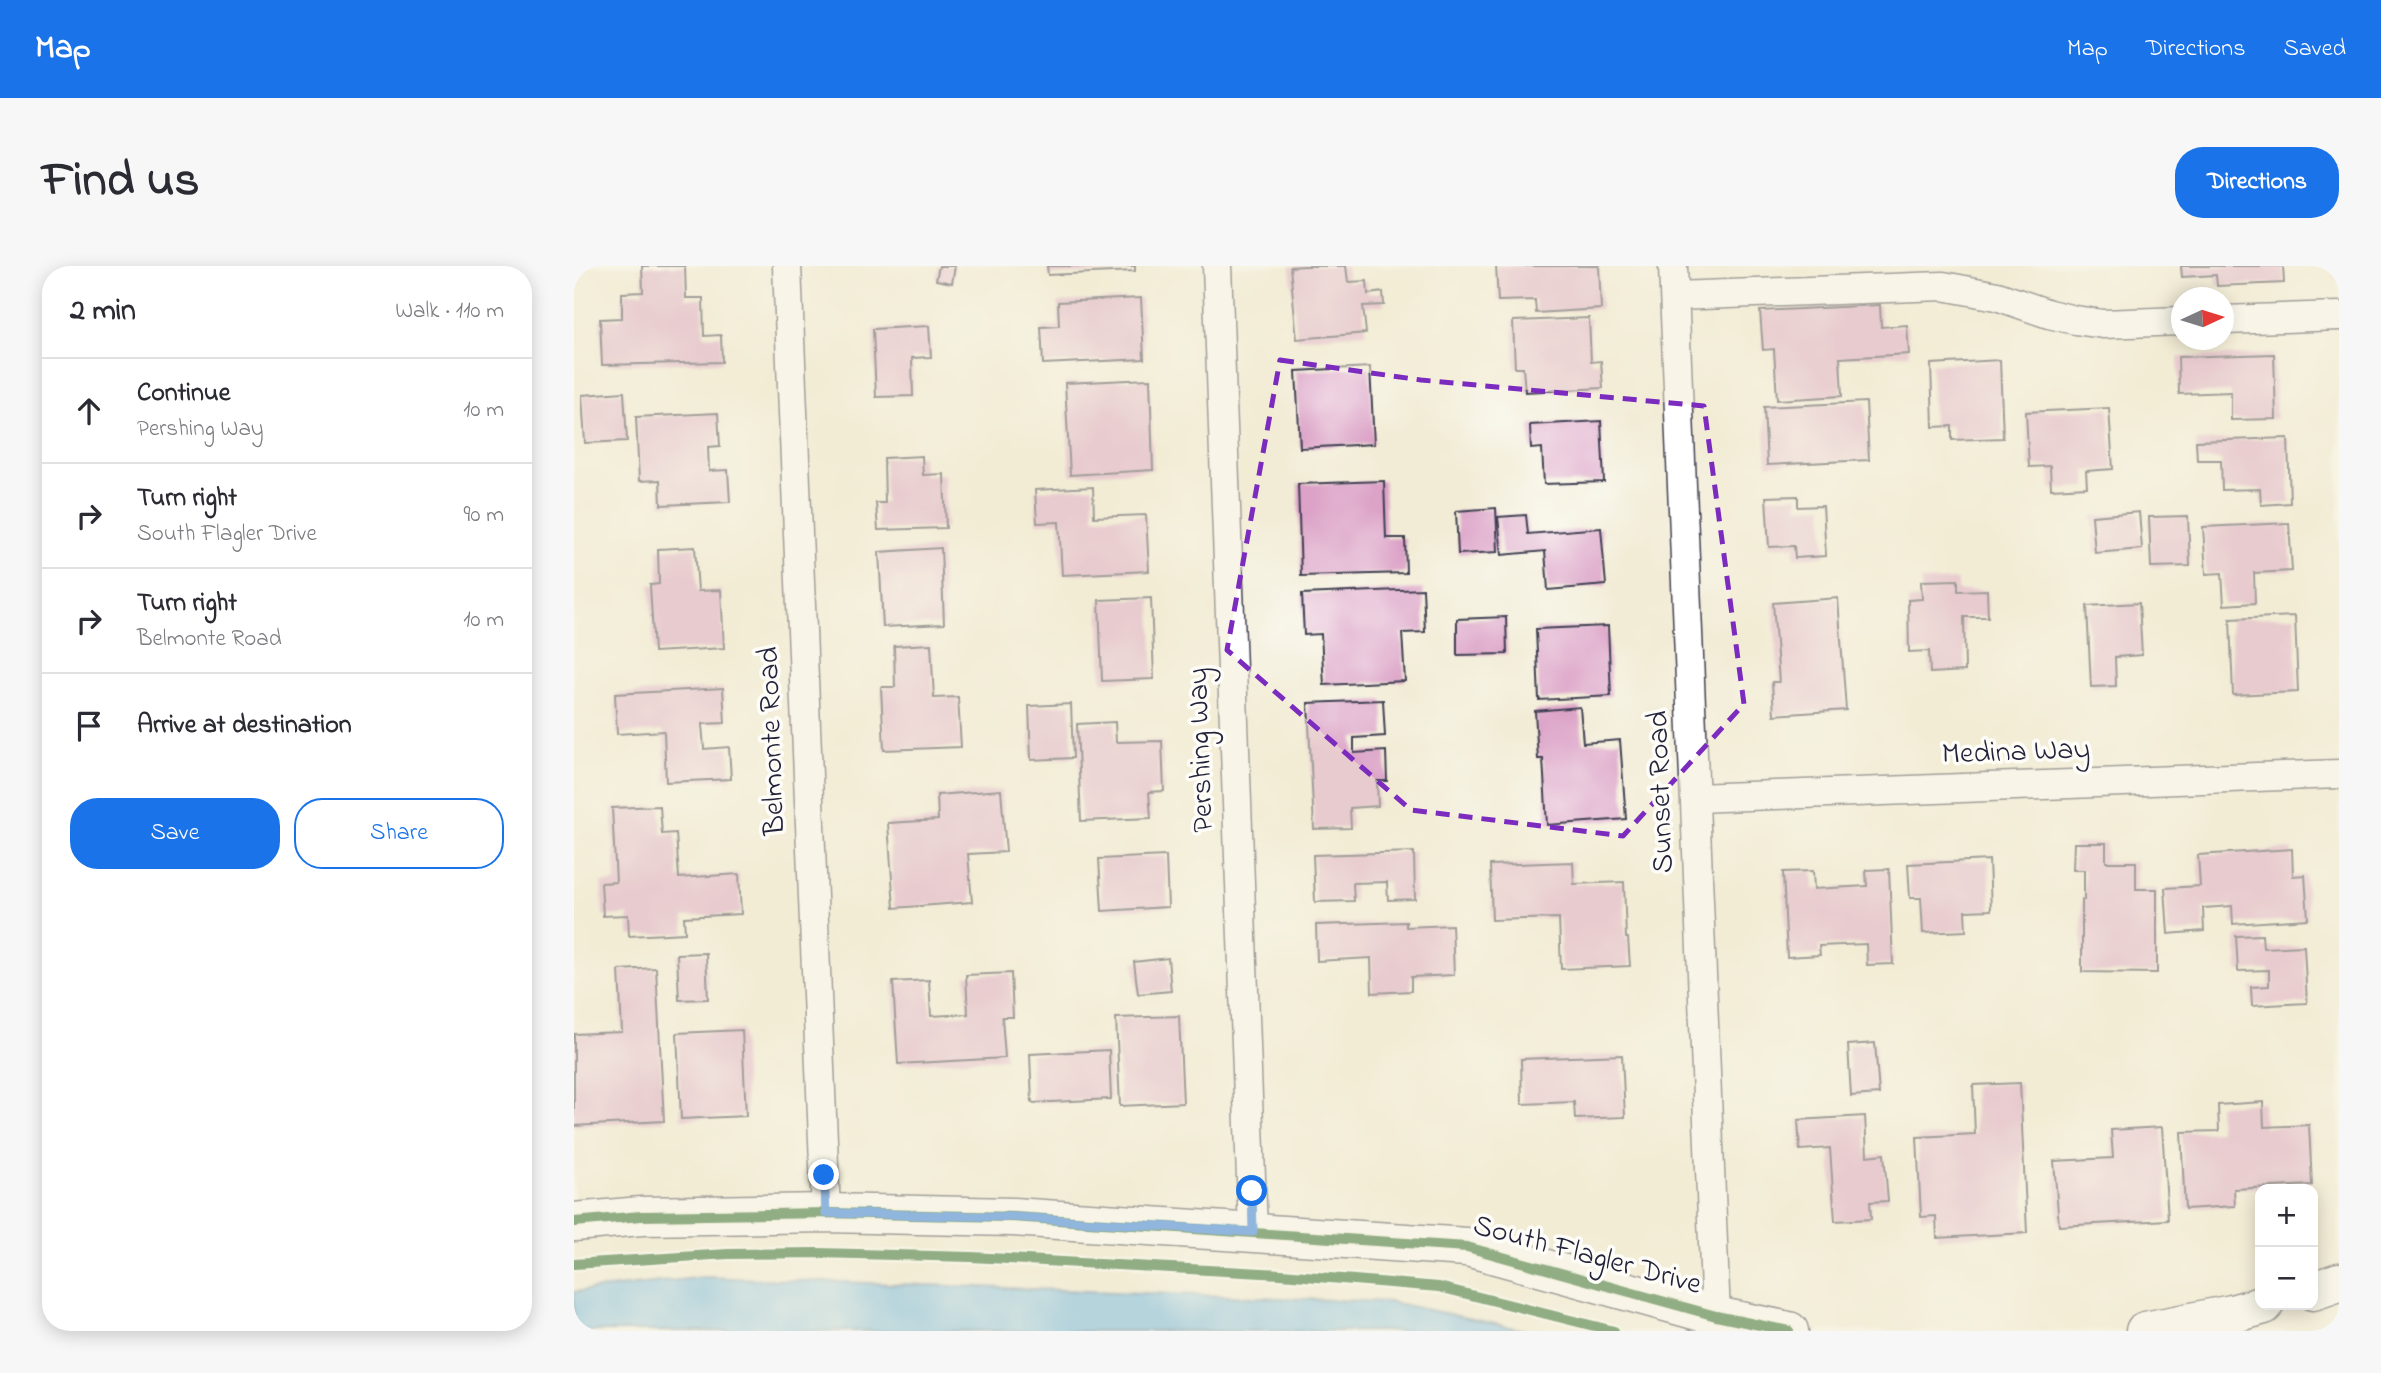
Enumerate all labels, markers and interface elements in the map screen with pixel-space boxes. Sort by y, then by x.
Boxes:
text: Map [35,25,91,73]
text: Map [2067,32,2108,67]
text: Directions [2146,32,2245,67]
text: Saved [2283,32,2346,67]
text: Find us [42,146,199,218]
button: Directions [2175,147,2339,218]
north arrow [2171,287,2234,350]
text: 2 min [70,290,136,334]
text: Walk · 110 m [395,295,504,328]
text: Continue [137,375,230,413]
icon: ahead [70,392,108,430]
text: 10 m [463,394,504,427]
text: Pershing Way [137,413,264,446]
text: Turn right [137,480,237,518]
icon: right [70,497,108,535]
text: 90 m [464,499,504,532]
text: South Flagler Drive [137,518,317,551]
text: Turn right [137,585,237,623]
icon: right [70,602,108,640]
text: 10 m [463,604,504,637]
text: Belmonte Road [137,623,282,656]
street label: Belmonte Road [748,646,798,837]
street label: Pershing Way [1177,667,1227,833]
icon: arrive [70,707,108,745]
text: Arrive at destination [137,707,352,745]
street label: Sunset Road [1637,710,1687,874]
street label: Medina Way [1941,728,2091,778]
button: Save [70,798,280,869]
button: Share [294,798,504,869]
route end [808,1159,839,1190]
route start [1236,1175,1267,1206]
map controls [2255,1184,2318,1310]
button: + [2255,1184,2318,1247]
street label: South Flagler Drive [1468,1204,1707,1308]
button: − [2255,1247,2318,1310]

